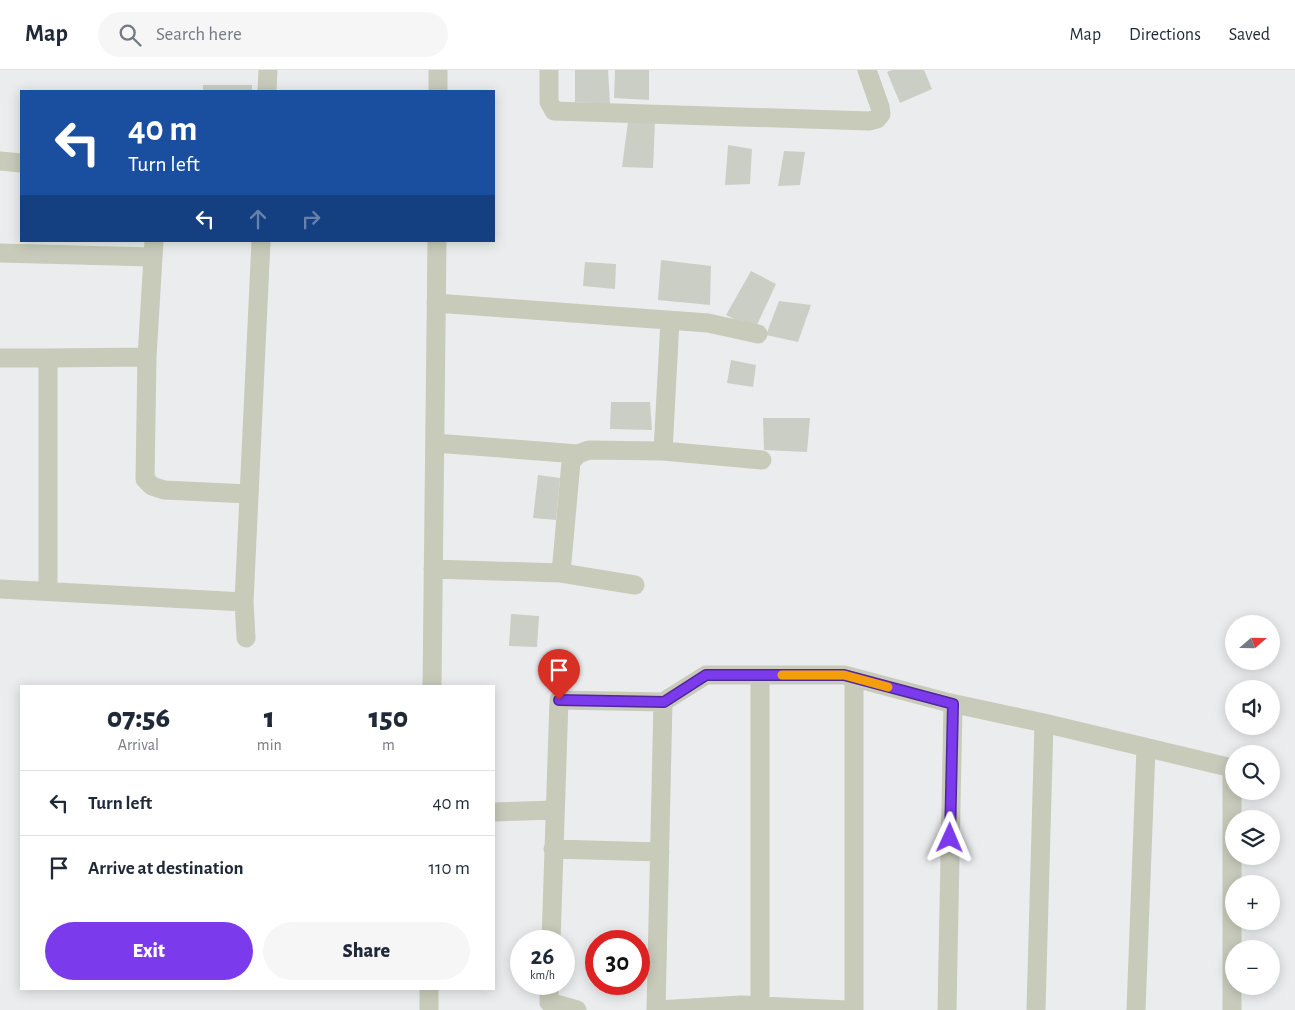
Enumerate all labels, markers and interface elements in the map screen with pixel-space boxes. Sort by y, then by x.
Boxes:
search box [98,12,448,57]
icon: search [116,21,144,49]
text: Map [25,22,68,46]
text: Search here [156,25,242,44]
text: Map [1070,26,1101,44]
text: Directions [1129,26,1201,44]
text: Saved [1229,26,1270,44]
icon: left [45,110,110,175]
text: 40 m [128,112,197,147]
text: Turn left [128,153,200,175]
icon: left [191,205,219,233]
icon: ahead [244,205,272,233]
icon: right [297,205,325,233]
north arrow [1225,615,1280,670]
map controls [1225,615,1280,995]
pin [538,649,580,700]
icon: arrive [545,656,573,684]
button: sound [1225,680,1280,735]
text: 07:56 [107,703,170,733]
text: 1 [264,703,275,733]
text: 150 [369,703,408,733]
text: Arrival [118,737,159,753]
text: min [257,737,282,753]
text: m [382,737,395,753]
button: search [1225,745,1280,800]
icon: left [45,789,73,817]
text: Turn left [88,794,152,813]
text: 40 m [432,794,470,813]
button: layers [1225,810,1280,865]
position arrow [923,811,975,863]
icon: arrive [45,854,73,882]
text: Arrive at destination [88,859,244,878]
text: 110 m [429,859,470,878]
button: + [1225,875,1280,930]
button: Exit [45,922,253,980]
button: Share [263,922,470,980]
speed limit sign: 30 [585,930,650,995]
button: − [1225,940,1280,995]
text: 26 [531,944,554,969]
text: km/h [530,969,555,981]

